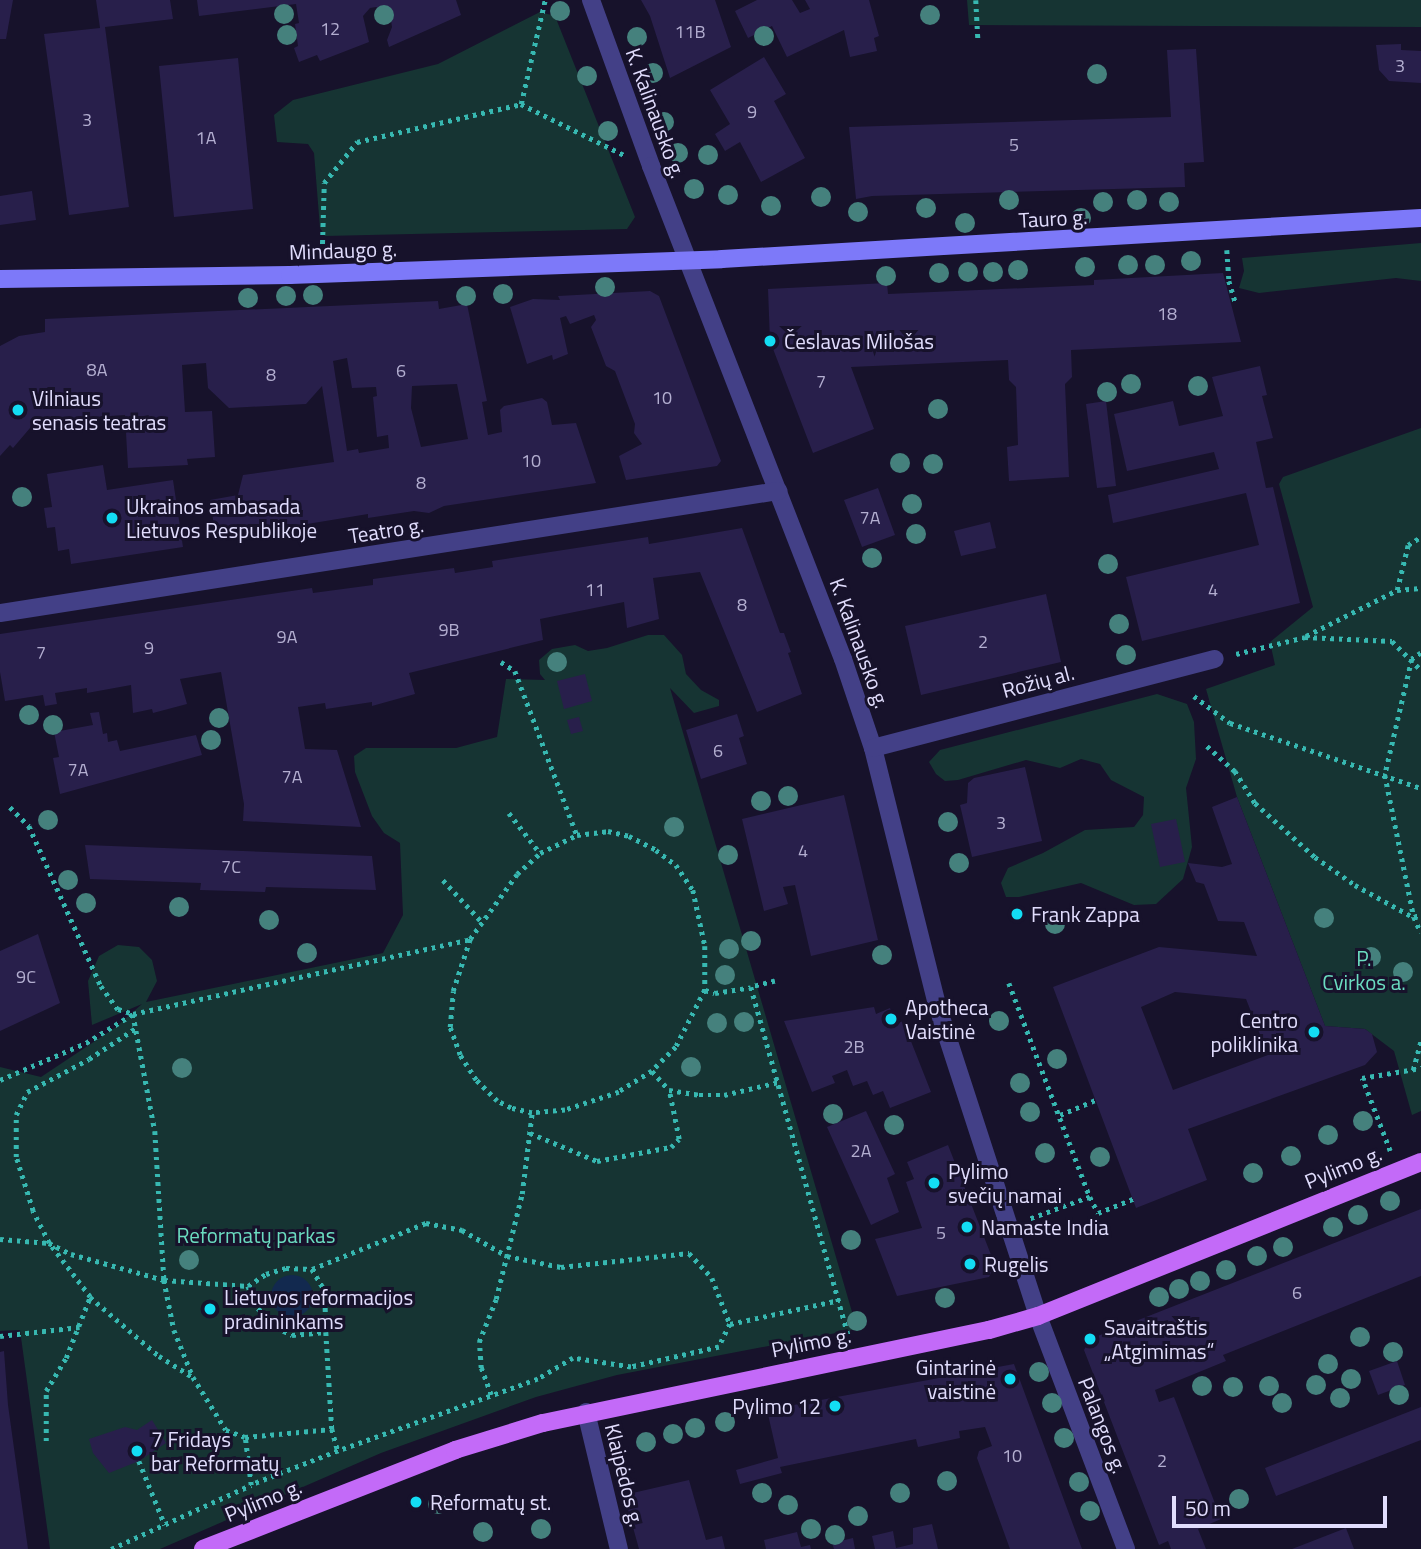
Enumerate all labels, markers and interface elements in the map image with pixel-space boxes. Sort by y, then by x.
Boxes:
house number: 12 [320,18,340,40]
house number: 11B [674,21,706,43]
street label: K. Kalinausko g. [621,45,691,181]
house number: 3 [1395,55,1405,77]
house number: 9 [747,101,757,123]
house number: 3 [82,109,92,131]
house number: 1A [196,127,216,149]
house number: 5 [1009,134,1019,156]
street label: Tauro g. [1018,204,1088,232]
street label: Mindaugo g. [289,236,397,264]
house number: 18 [1157,303,1177,325]
place label: Česlavas Milošas [784,328,934,354]
marker: Česlavas Milošas [762,333,778,349]
house number: 8A [87,359,107,381]
house number: 6 [396,360,406,382]
house number: 8 [266,364,276,386]
house number: 7 [816,371,826,393]
place label: Vilniaus senasis teatras [32,385,166,435]
house number: 10 [652,387,672,409]
marker: Vilniaus senasis teatras [10,402,26,418]
house number: 10 [521,450,541,472]
house number: 8 [416,472,426,494]
place label: Ukrainos ambasada Lietuvos Respublikoje [126,493,317,543]
house number: 7A [860,507,880,529]
marker: Ukrainos ambasada Lietuvos Respublikoje [104,510,120,526]
street label: Teatro g. [347,512,425,548]
street label: K. Kalinausko g. [825,575,895,711]
house number: 11 [585,579,605,601]
house number: 4 [1208,579,1218,601]
house number: 8 [737,594,747,616]
house number: 9B [438,619,460,641]
house number: 9A [277,626,297,648]
house number: 2 [978,631,988,653]
house number: 9 [144,637,154,659]
house number: 7 [36,642,46,664]
street label: Rožių al. [999,659,1077,703]
house number: 6 [713,740,723,762]
house number: 7A [68,759,88,781]
house number: 7A [282,766,302,788]
house number: 3 [996,812,1006,834]
house number: 4 [798,840,808,862]
house number: 7C [221,856,241,878]
place label: Frank Zappa [1031,901,1140,927]
marker: Frank Zappa [1009,906,1025,922]
park label: P. Cvirkos a. [1322,945,1406,995]
house number: 9C [16,966,36,988]
place label: Apotheca Vaistinė [905,994,989,1044]
place label: Centro poliklinika [1210,1007,1298,1057]
marker: Apotheca Vaistinė [883,1011,899,1027]
marker: Centro poliklinika [1304,1022,1324,1042]
house number: 2B [843,1036,865,1058]
house number: 2A [851,1140,871,1162]
street label: Pylimo g. [1301,1140,1385,1194]
place label: Pylimo svečių namai [948,1158,1062,1208]
marker: Pylimo svečių namai [926,1175,942,1191]
place label: Namaste India [981,1214,1109,1240]
marker: Namaste India [959,1219,975,1235]
park label: Reformatų parkas [177,1222,335,1248]
house number: 5 [936,1222,946,1244]
place label: Rugelis [984,1251,1049,1277]
marker: Rugelis [962,1256,978,1272]
house number: 6 [1292,1282,1302,1304]
place label: Lietuvos reformacijos pradininkams [224,1284,413,1334]
marker: Lietuvos reformacijos pradininkams [202,1301,218,1317]
place label: Savaitraštis „Atgimimas“ [1104,1314,1214,1364]
street label: Pylimo g. [769,1322,853,1362]
marker: Savaitraštis „Atgimimas“ [1082,1331,1098,1347]
place label: Gintarinė vaistinė [916,1354,996,1404]
marker: Gintarinė vaistinė [1002,1371,1018,1387]
street label: Palangos g. [1073,1373,1133,1477]
place label: Pylimo 12 [732,1393,821,1419]
marker: Pylimo 12 [827,1398,843,1414]
street label: Klaipėdos g. [600,1421,650,1529]
place label: 7 Fridays bar Reformatų [151,1426,280,1476]
marker: 7 Fridays bar Reformatų [129,1443,145,1459]
house number: 10 [1002,1445,1022,1467]
house number: 2 [1157,1450,1167,1472]
street label: Pylimo g. [221,1473,305,1527]
scale bar [1176,1482,1391,1526]
place label: Reformatų st. [430,1489,551,1515]
text: 50 m [1185,1492,1231,1524]
marker: Reformatų st. [408,1494,424,1510]

